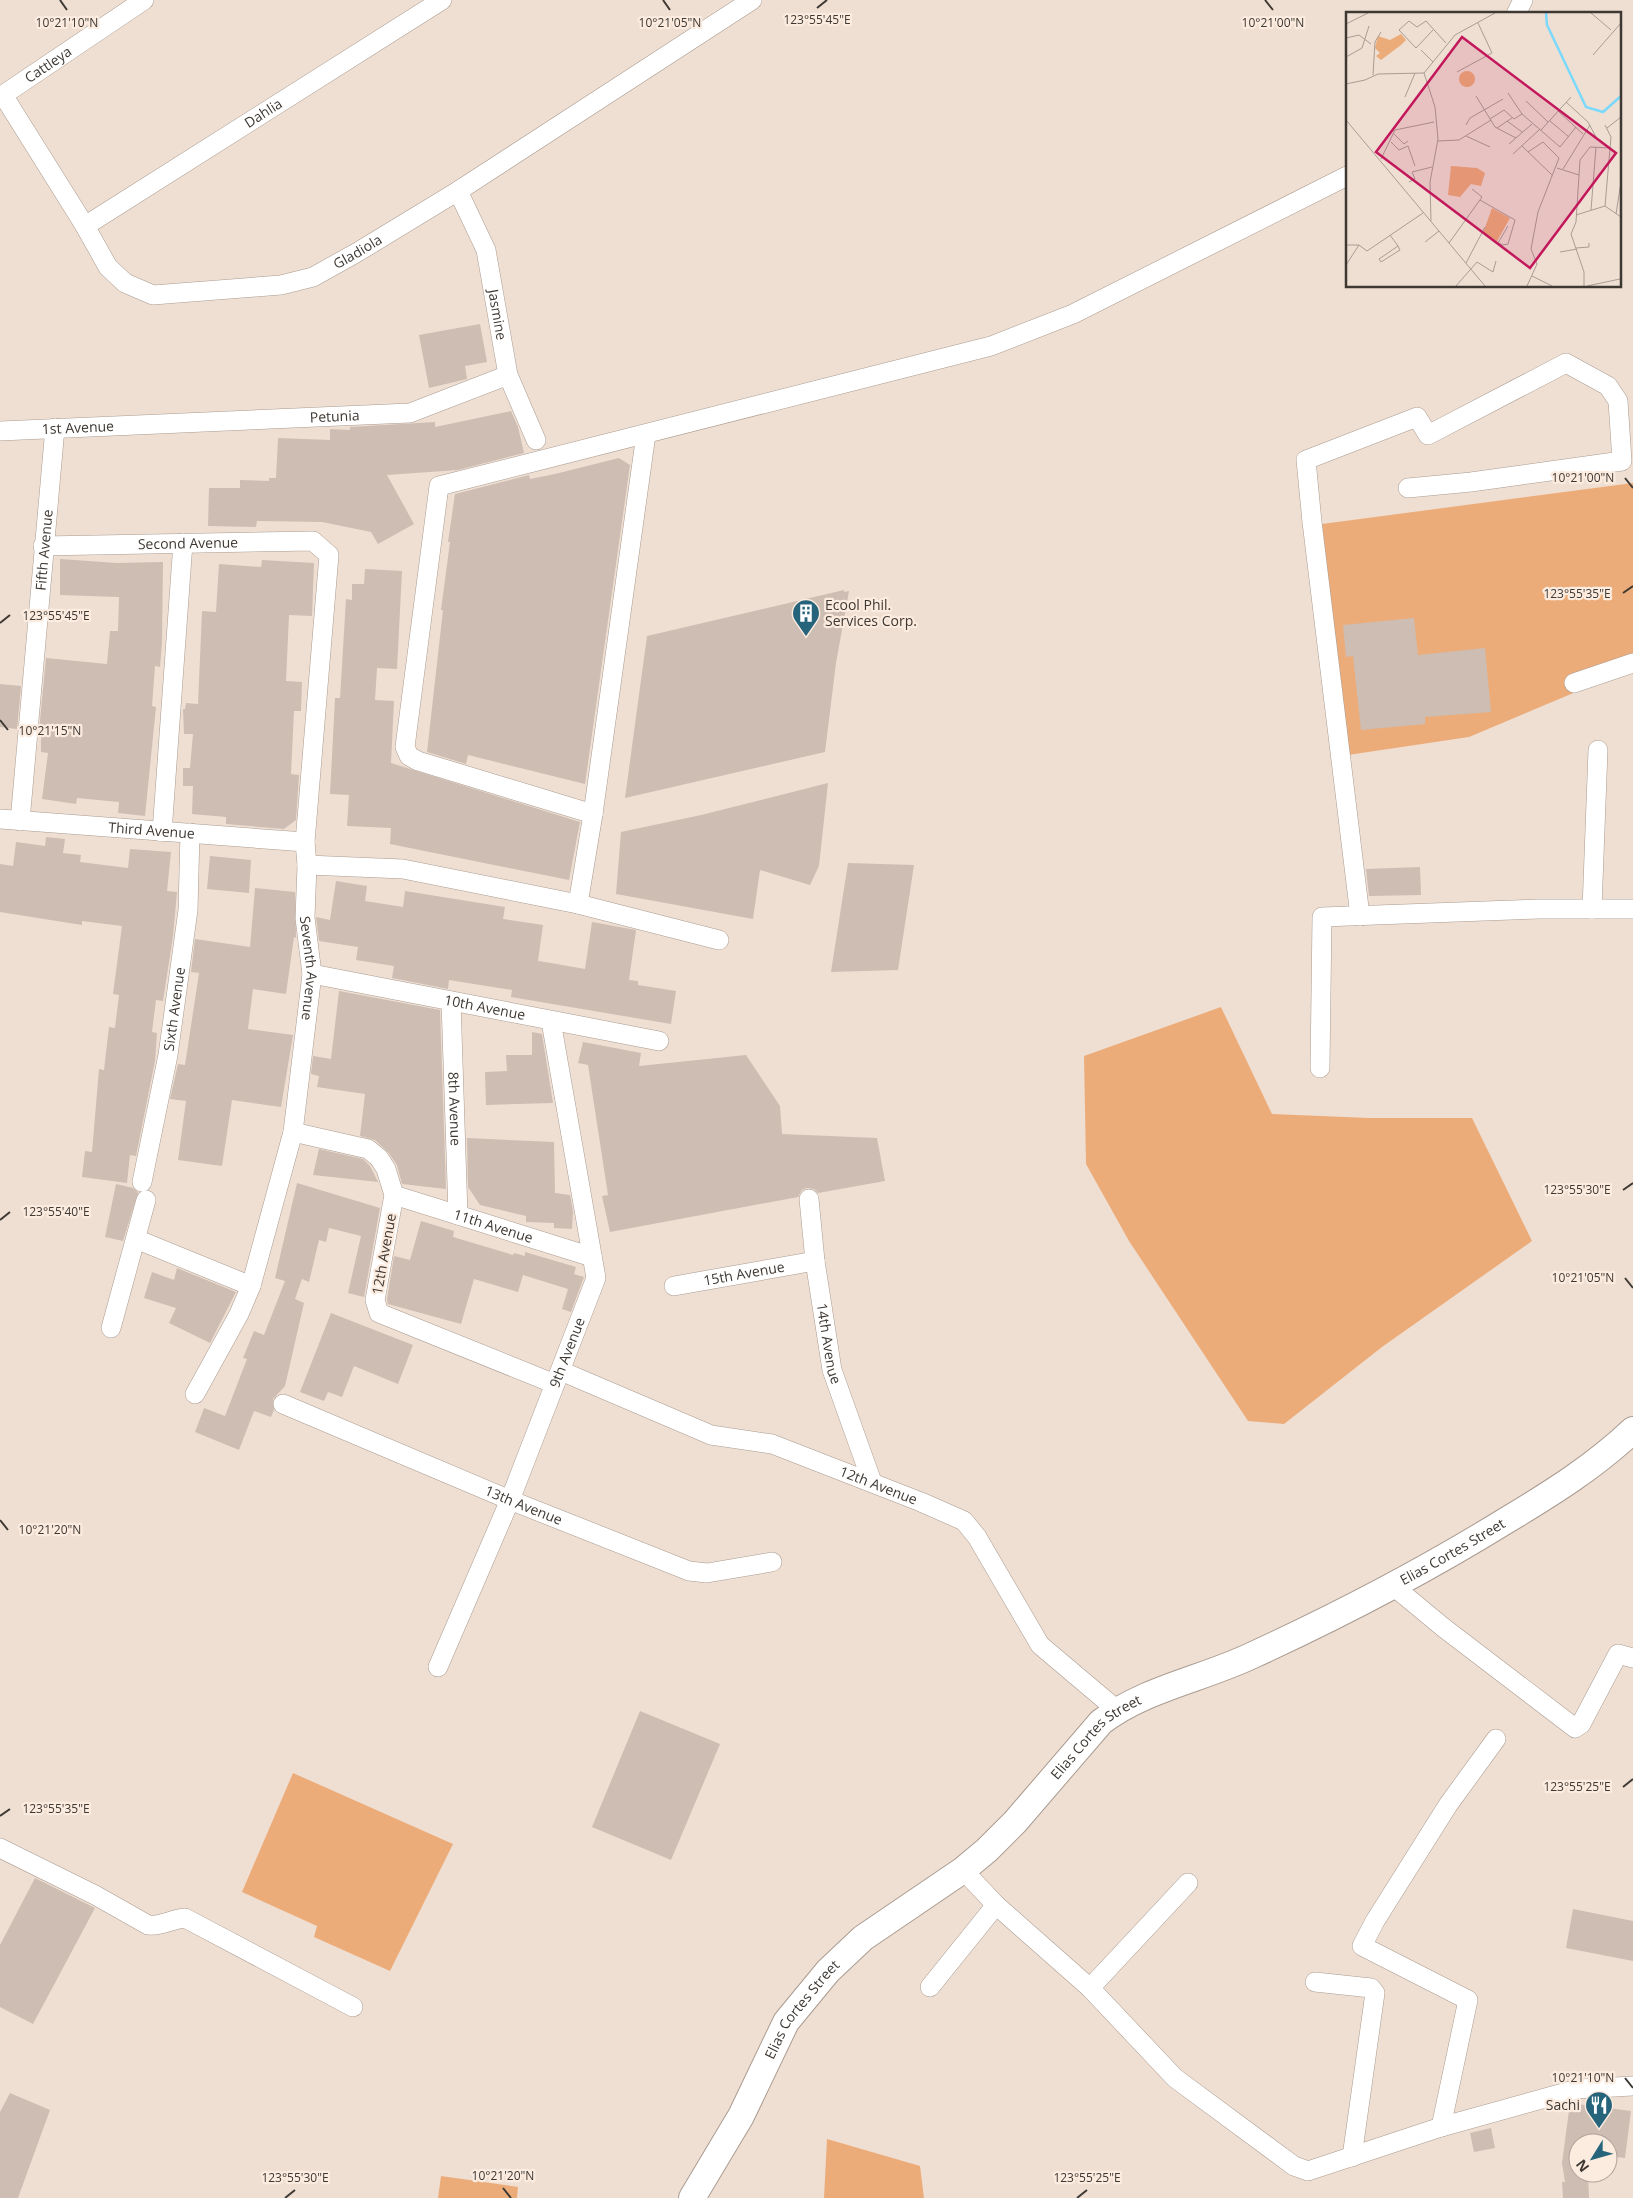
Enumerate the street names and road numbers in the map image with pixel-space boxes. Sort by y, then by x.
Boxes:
street label: Cattleya [21,42,75,87]
street label: Dahlia [240,94,286,132]
street label: Gladiola [330,230,385,273]
street label: Jasmine [484,286,512,342]
street label: Petunia [309,405,360,426]
street label: 1st Avenue [41,416,114,438]
street label: Fifth Avenue [31,508,57,591]
street label: Second Avenue [138,532,238,553]
street label: Third Avenue [108,817,196,843]
street label: Seventh Avenue [296,915,322,1022]
street label: Sixth Avenue [159,966,189,1052]
street label: 10th Avenue [443,990,527,1024]
street label: 8th Avenue [444,1072,466,1146]
street label: 11th Avenue [451,1204,536,1247]
street label: 12th Avenue [367,1212,400,1296]
street label: 15th Avenue [702,1257,786,1290]
street label: 14th Avenue [813,1302,846,1387]
street label: 9th Avenue [544,1314,589,1390]
street label: 12th Avenue [837,1461,920,1509]
street label: 13th Avenue [482,1480,565,1529]
street label: Elias Cortes Street [1396,1514,1508,1589]
street label: Elias Cortes Street [1046,1690,1144,1783]
street label: Elias Cortes Street [760,1955,843,2062]

